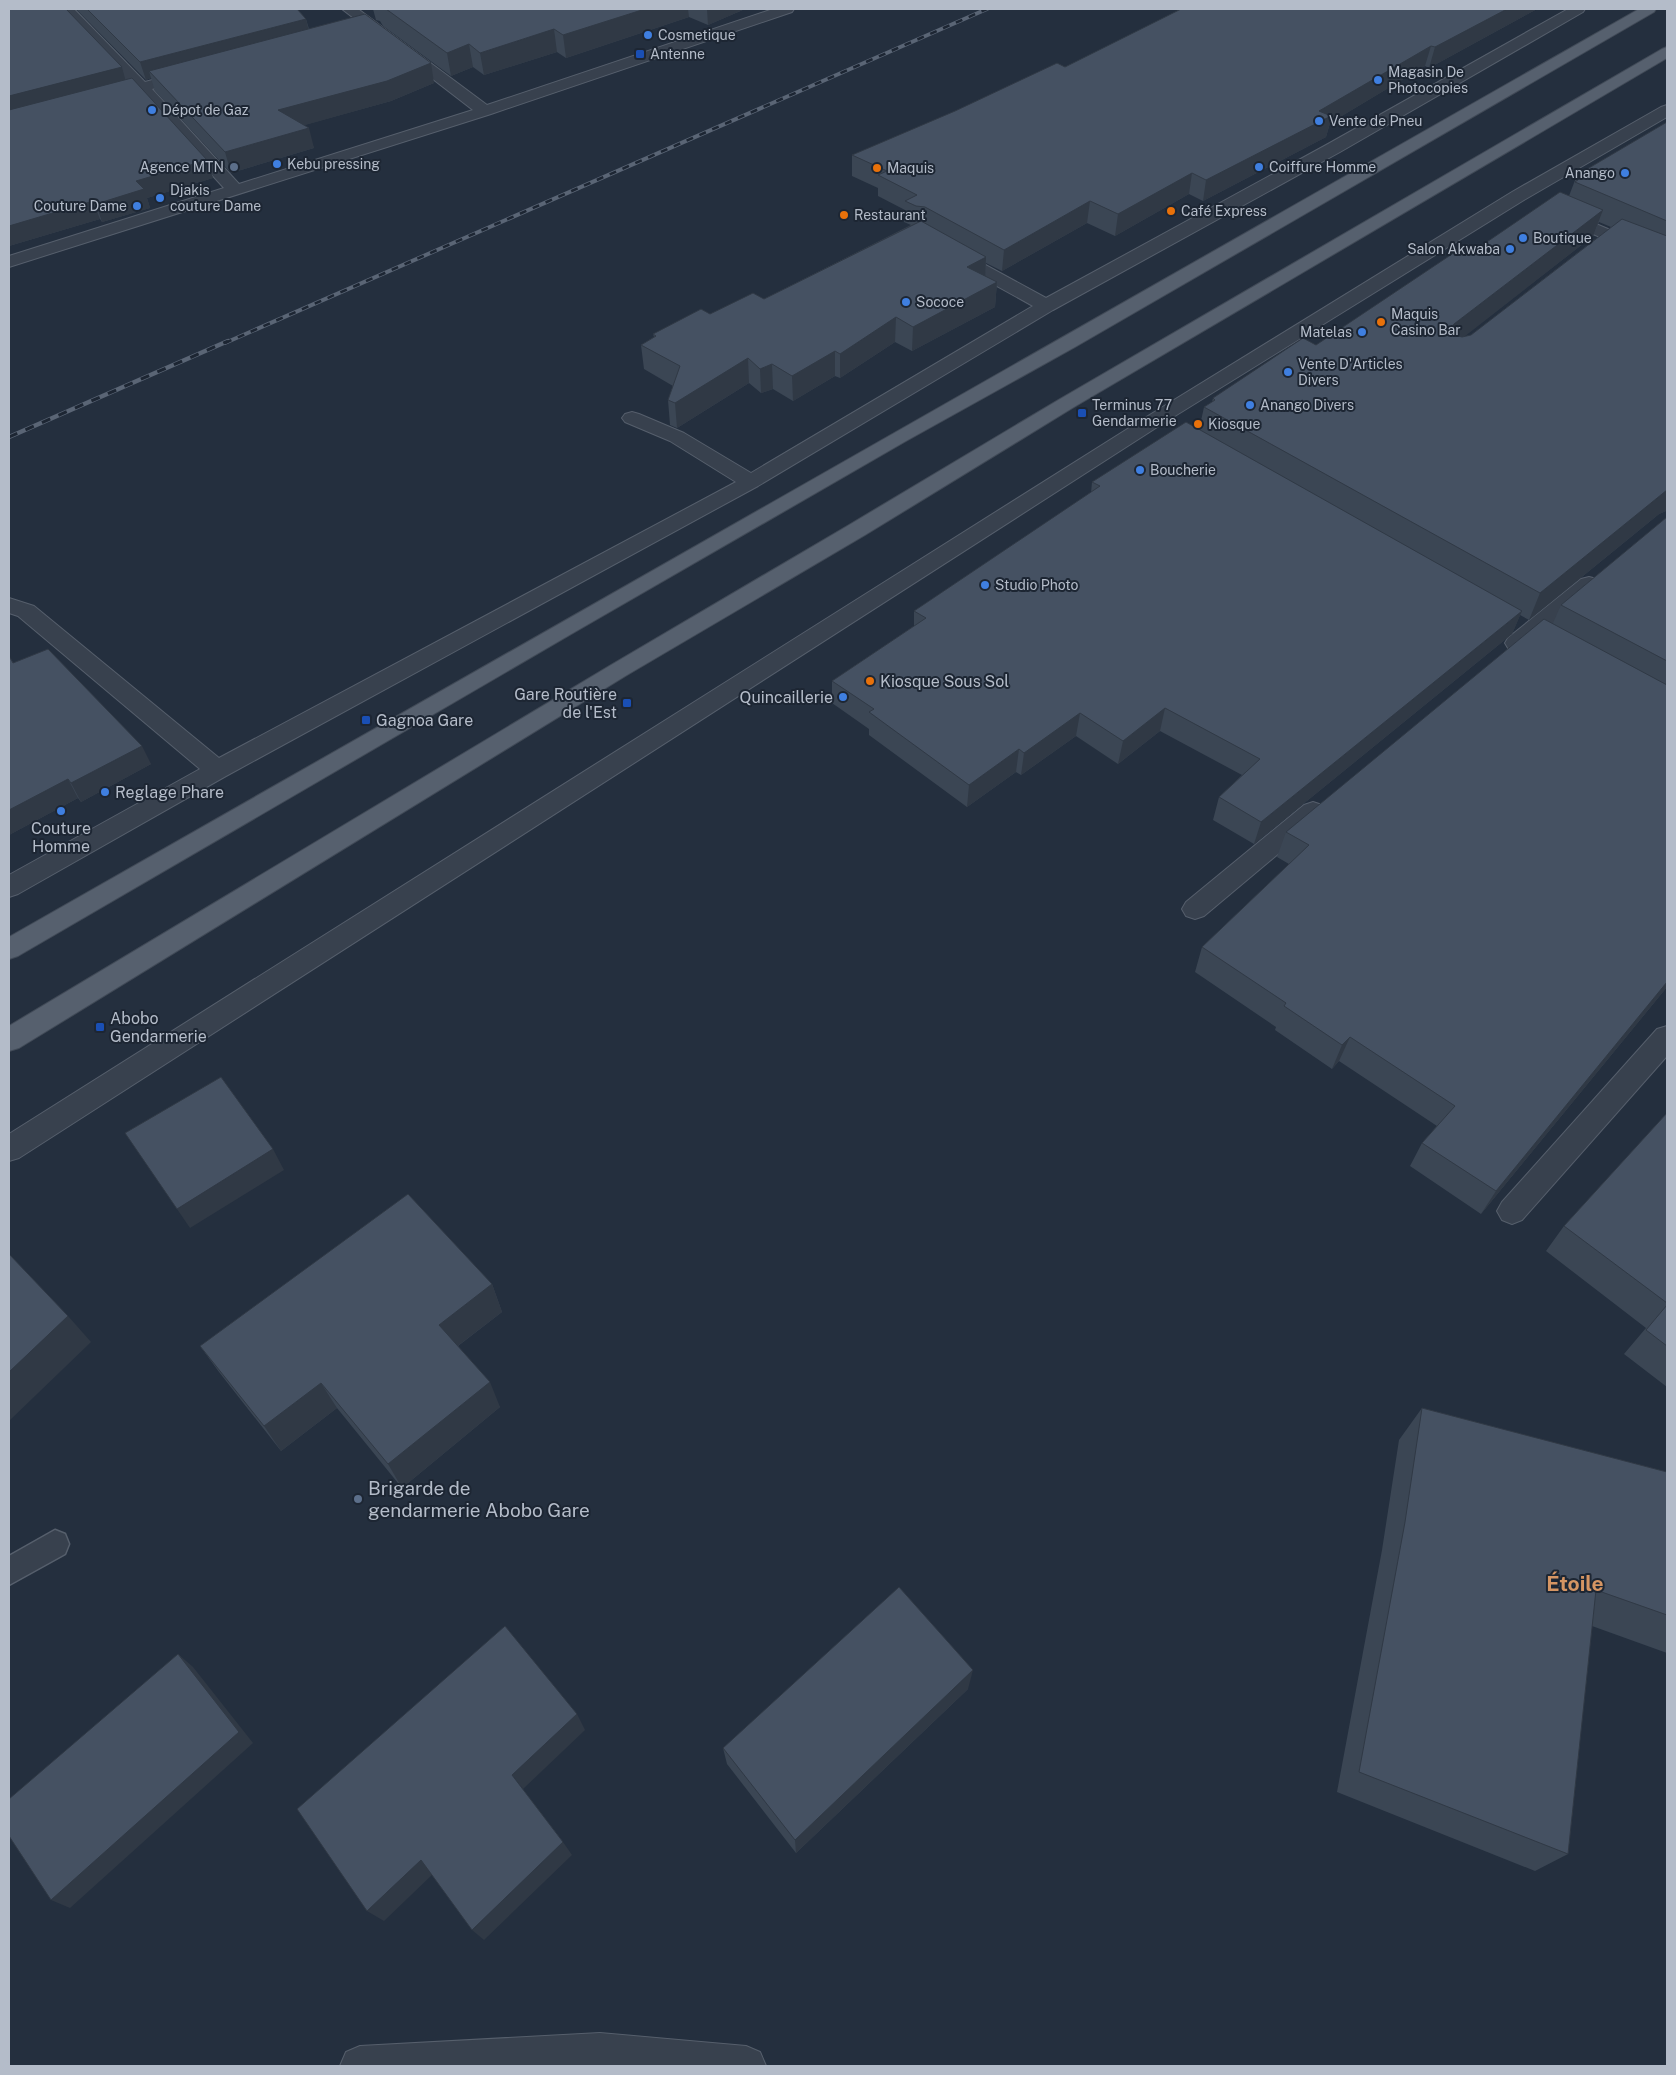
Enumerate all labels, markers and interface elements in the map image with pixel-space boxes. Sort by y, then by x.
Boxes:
place label: Cosmetique [658,27,736,43]
marker: Cosmetique [642,29,654,41]
place label: Antenne [650,46,705,62]
marker: Antenne [634,48,646,60]
place label: Magasin De Photocopies [1388,64,1468,96]
marker: Magasin De Photocopies [1372,74,1384,86]
place label: Dépot de Gaz [162,102,249,118]
marker: Dépot de Gaz [146,104,158,116]
place label: Vente de Pneu [1329,113,1422,129]
marker: Vente de Pneu [1313,115,1325,127]
place label: Kebu pressing [287,156,380,172]
marker: Kebu pressing [271,158,283,170]
place label: Agence MTN [140,159,224,175]
place label: Coiffure Homme [1269,159,1376,175]
place label: Maquis [887,160,934,176]
marker: Agence MTN [228,161,240,173]
marker: Coiffure Homme [1253,161,1265,173]
marker: Maquis [871,162,883,174]
place label: Anango [1565,165,1615,181]
marker: Anango [1619,167,1631,179]
place label: Djakis couture Dame [170,182,261,214]
marker: Djakis couture Dame [154,192,166,204]
place label: Couture Dame [34,198,127,214]
marker: Couture Dame [131,200,143,212]
place label: Café Express [1181,203,1267,219]
marker: Café Express [1165,205,1177,217]
place label: Restaurant [854,207,926,223]
marker: Restaurant [838,209,850,221]
place label: Boutique [1533,230,1592,246]
marker: Boutique [1517,232,1529,244]
place label: Salon Akwaba [1407,241,1500,257]
marker: Salon Akwaba [1504,243,1516,255]
place label: Sococe [916,294,964,310]
marker: Sococe [900,296,912,308]
place label: Maquis Casino Bar [1391,306,1461,338]
marker: Maquis Casino Bar [1375,316,1387,328]
place label: Matelas [1300,324,1352,340]
marker: Matelas [1356,326,1368,338]
place label: Vente D'Articles Divers [1298,356,1403,388]
marker: Vente D'Articles Divers [1282,366,1294,378]
place label: Terminus 77 Gendarmerie [1092,397,1177,429]
place label: Anango Divers [1260,397,1354,413]
marker: Anango Divers [1244,399,1256,411]
marker: Terminus 77 Gendarmerie [1076,407,1088,419]
place label: Kiosque [1208,416,1260,432]
marker: Kiosque [1192,418,1204,430]
place label: Boucherie [1150,462,1216,478]
marker: Boucherie [1134,464,1146,476]
place label: Studio Photo [995,577,1079,593]
marker: Studio Photo [979,579,991,591]
place label: Kiosque Sous Sol [880,672,1009,691]
marker: Kiosque Sous Sol [864,675,876,687]
place label: Gare Routière de l'Est [514,685,617,722]
place label: Quincaillerie [739,688,833,707]
marker: Quincaillerie [837,691,849,703]
marker: Gare Routière de l'Est [621,697,633,709]
place label: Gagnoa Gare [376,711,473,730]
marker: Gagnoa Gare [360,714,372,726]
place label: Reglage Phare [115,783,224,802]
marker: Reglage Phare [99,786,111,798]
marker: Couture Homme [55,805,67,817]
place label: Couture Homme [31,819,91,856]
place label: Abobo Gendarmerie [110,1009,207,1046]
marker: Abobo Gendarmerie [94,1021,106,1033]
place label: Brigarde de gendarmerie Abobo Gare [368,1477,590,1521]
marker: Brigarde de gendarmerie Abobo Gare [352,1493,364,1505]
district label: Étoile [1546,1571,1604,1596]

